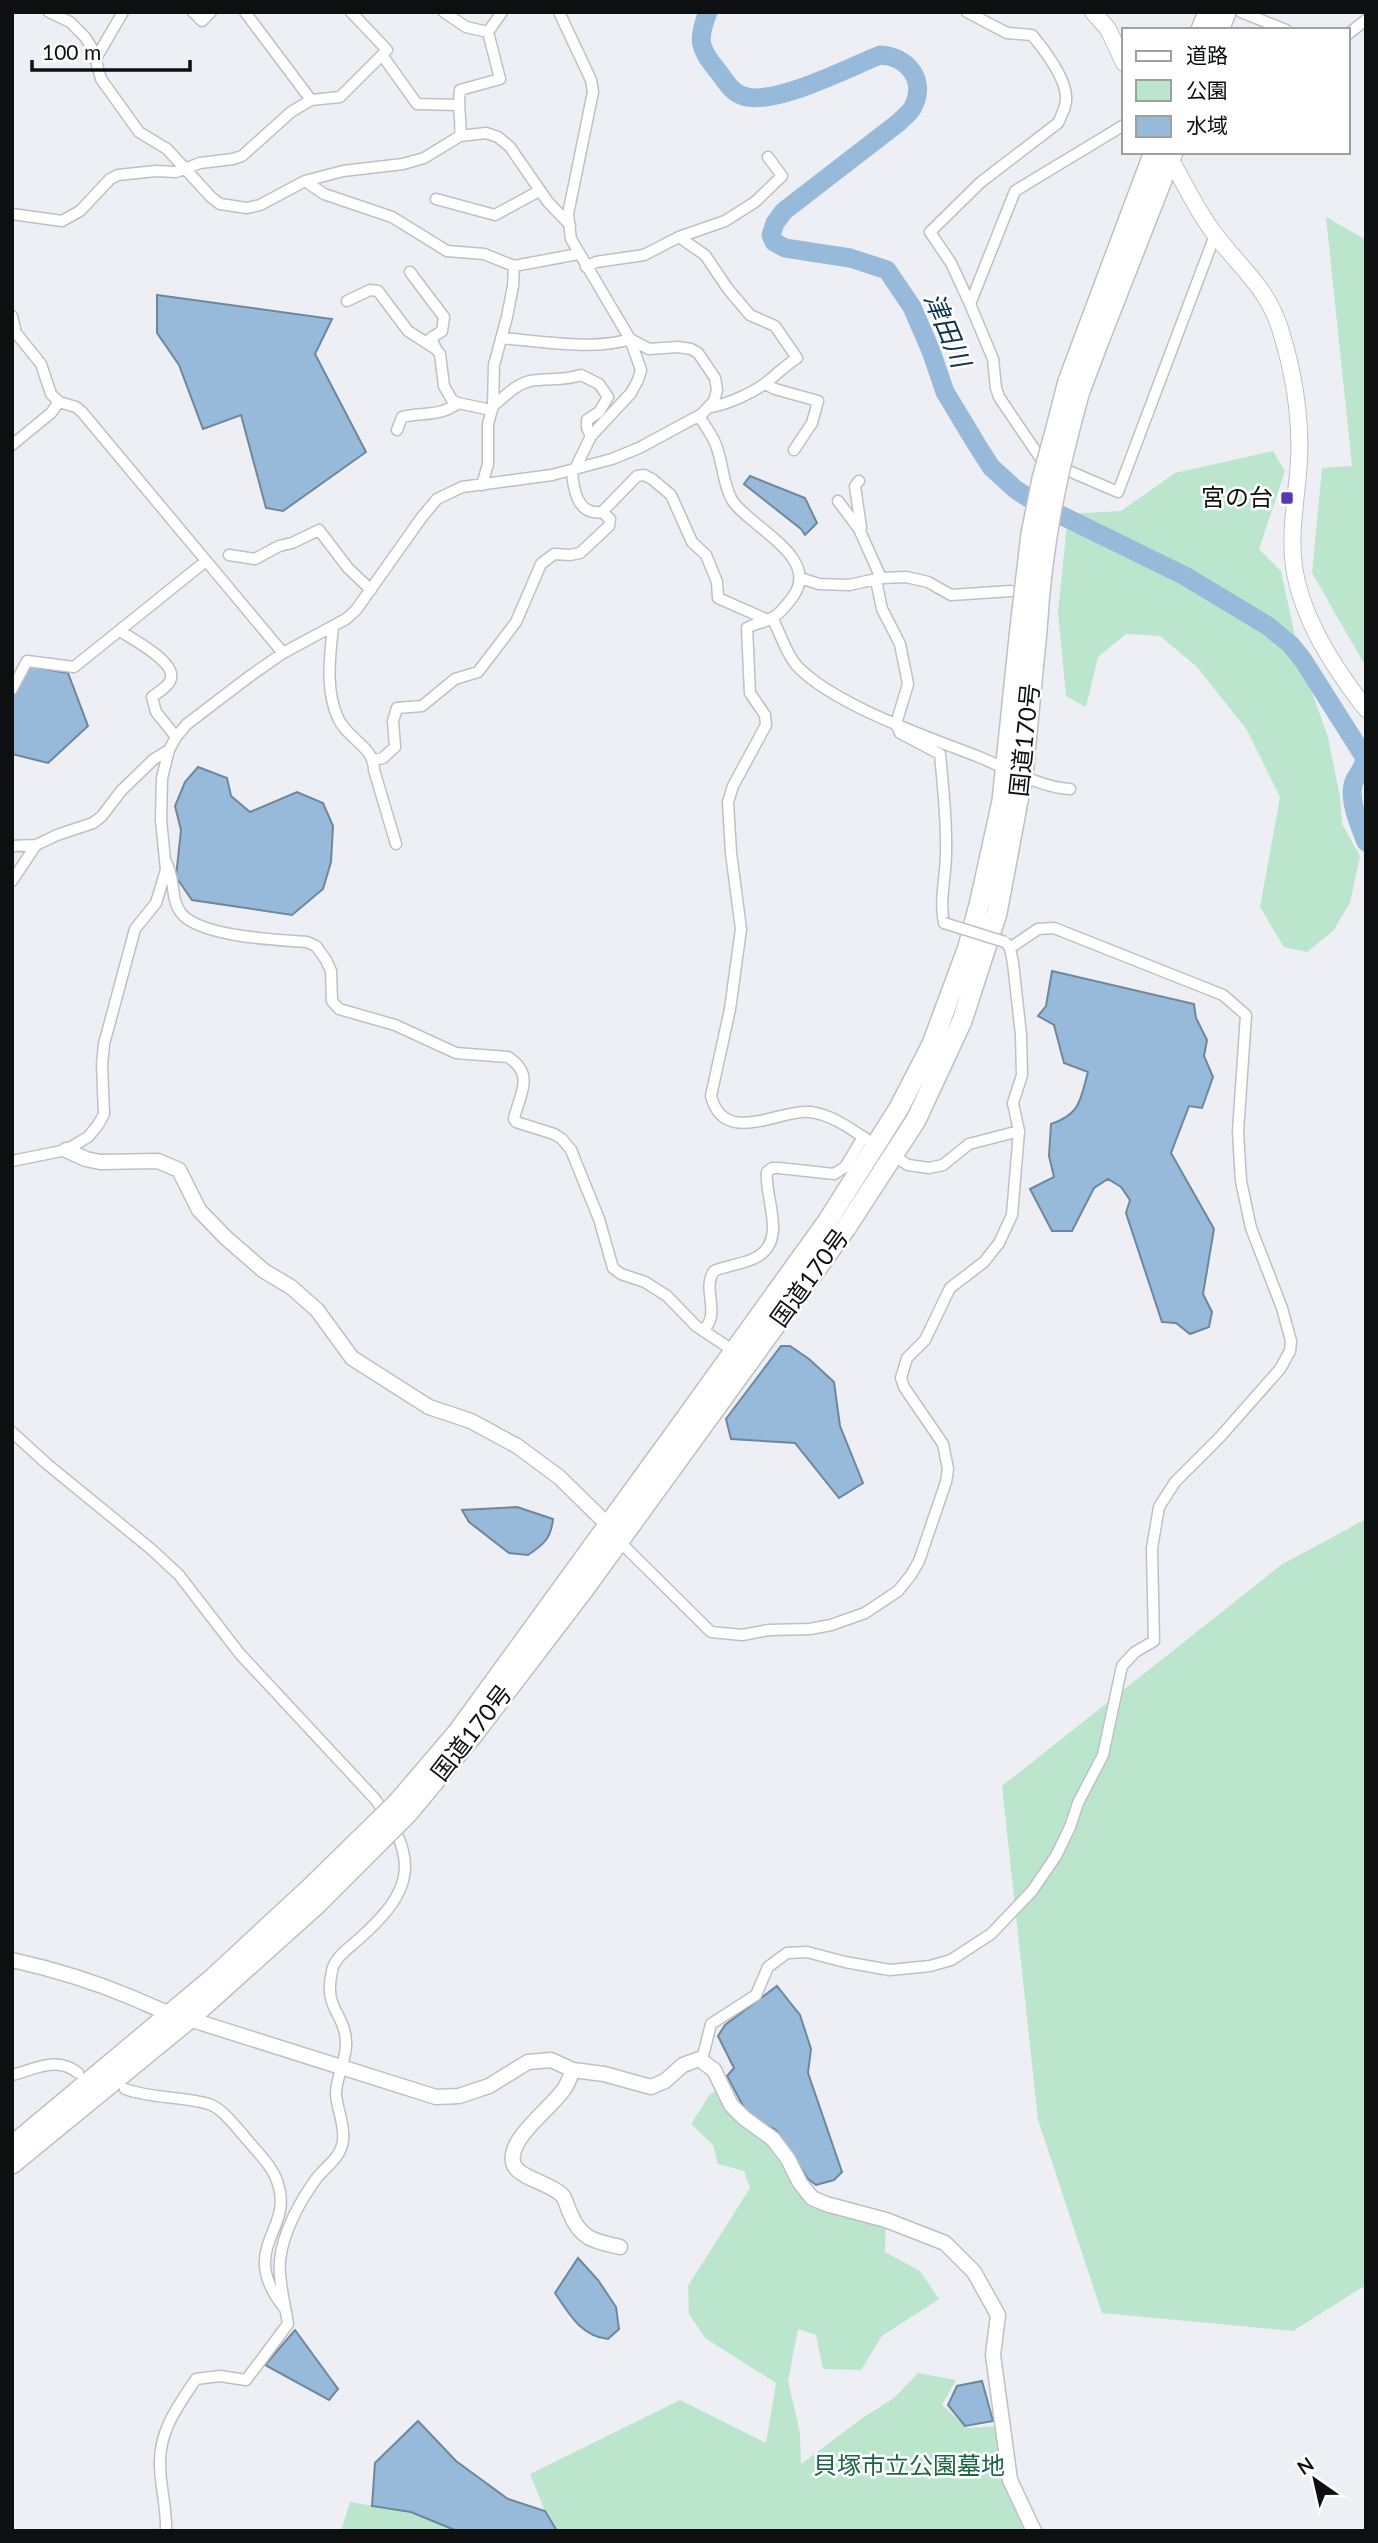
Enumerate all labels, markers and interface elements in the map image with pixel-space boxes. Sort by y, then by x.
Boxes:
scale bar [32,28,189,72]
legend [1122,28,1350,154]
text: 100 m [42,39,101,64]
text: 道路 [1186,42,1228,67]
text: 公園 [1186,77,1228,102]
text: 水域 [1186,112,1228,137]
water label: 津田川 [918,287,979,375]
place label: 宮の台 [1201,482,1273,511]
marker: 宮の台 [1279,490,1295,506]
street label: 国道170号 [1003,682,1044,798]
street label: 国道170号 [764,1223,854,1332]
street label: 国道170号 [424,1678,517,1786]
north arrow [1280,2445,1350,2515]
park label: 貝塚市立公園墓地 [813,2450,1005,2479]
text: N [1293,2452,1318,2479]

